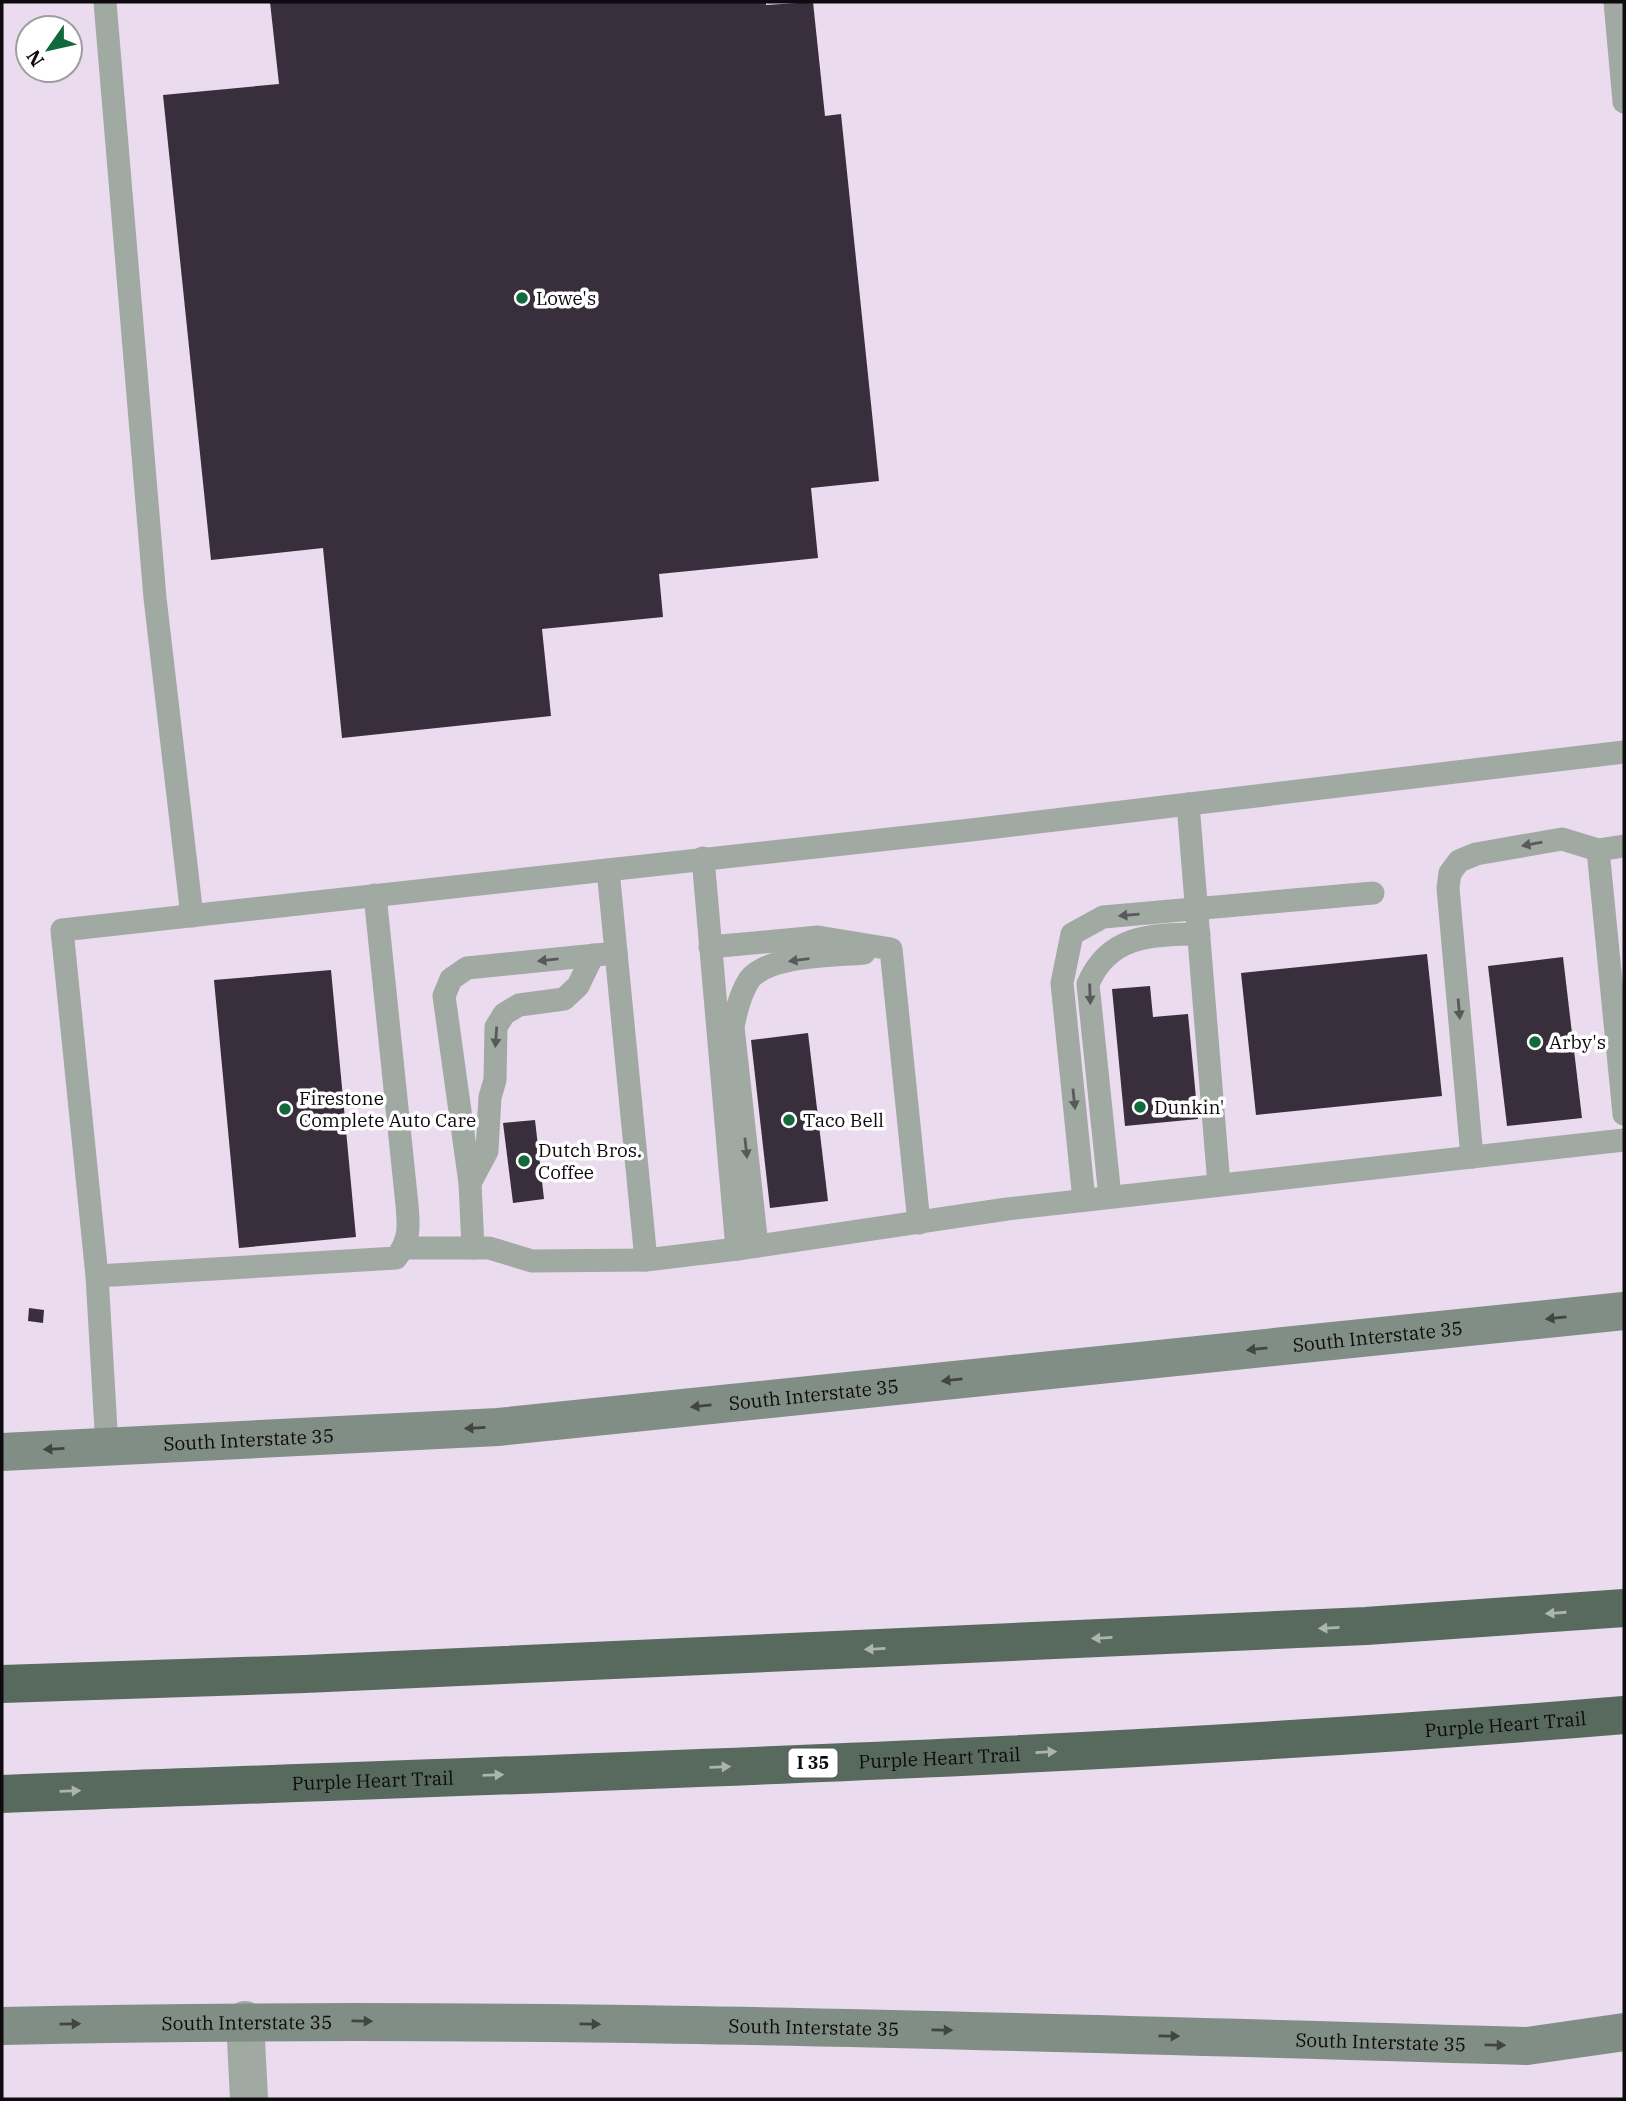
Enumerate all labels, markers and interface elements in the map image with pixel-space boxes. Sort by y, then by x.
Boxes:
north arrow [14,14,84,84]
text: N [21,46,49,71]
place label: Lowe's [536,286,596,310]
marker: Lowe's [514,290,530,306]
one-way arrow [1521,839,1543,850]
one-way arrow [1118,910,1140,921]
one-way arrow [537,954,559,965]
one-way arrow [788,955,810,966]
one-way arrow [1085,983,1096,1005]
one-way arrow [1454,999,1465,1021]
one-way arrow [490,1026,501,1048]
place label: Arby's [1549,1030,1606,1054]
marker: Arby's [1527,1034,1543,1050]
place label: Firestone Complete Auto Care [299,1086,476,1132]
one-way arrow [1068,1088,1079,1110]
place label: Dunkin' [1154,1095,1224,1119]
marker: Dunkin' [1132,1099,1148,1115]
marker: Firestone Complete Auto Care [277,1101,293,1117]
place label: Taco Bell [803,1108,884,1132]
marker: Taco Bell [781,1112,797,1128]
one-way arrow [741,1137,752,1159]
place label: Dutch Bros. Coffee [538,1138,642,1184]
marker: Dutch Bros. Coffee [516,1153,532,1169]
one-way arrow [1545,1312,1567,1323]
street label: South Interstate 35 [1291,1316,1464,1357]
one-way arrow [1246,1343,1268,1354]
street label: South Interstate 35 [727,1374,900,1415]
one-way arrow [941,1375,963,1386]
one-way arrow [690,1401,712,1412]
street label: South Interstate 35 [163,1423,335,1456]
one-way arrow [463,1423,485,1434]
one-way arrow [43,1444,65,1455]
one-way arrow [1545,1607,1567,1618]
one-way arrow [1318,1623,1340,1634]
one-way arrow [1091,1633,1113,1644]
one-way arrow [863,1643,885,1654]
street label: Purple Heart Trail [1424,1706,1587,1742]
street label: Purple Heart Trail [858,1742,1021,1774]
one-way arrow [1035,1746,1057,1757]
road number: I 35 [788,1748,838,1778]
one-way arrow [710,1761,732,1772]
street label: Purple Heart Trail [291,1765,454,1795]
one-way arrow [482,1770,504,1781]
one-way arrow [59,1786,81,1797]
street label: South Interstate 35 [161,2010,332,2035]
street label: South Interstate 35 [728,2014,900,2041]
one-way arrow [352,2015,374,2027]
one-way arrow [59,2018,81,2030]
one-way arrow [579,2018,601,2030]
one-way arrow [931,2025,953,2036]
street label: South Interstate 35 [1295,2027,1467,2056]
one-way arrow [1159,2031,1181,2042]
one-way arrow [1484,2039,1506,2051]

